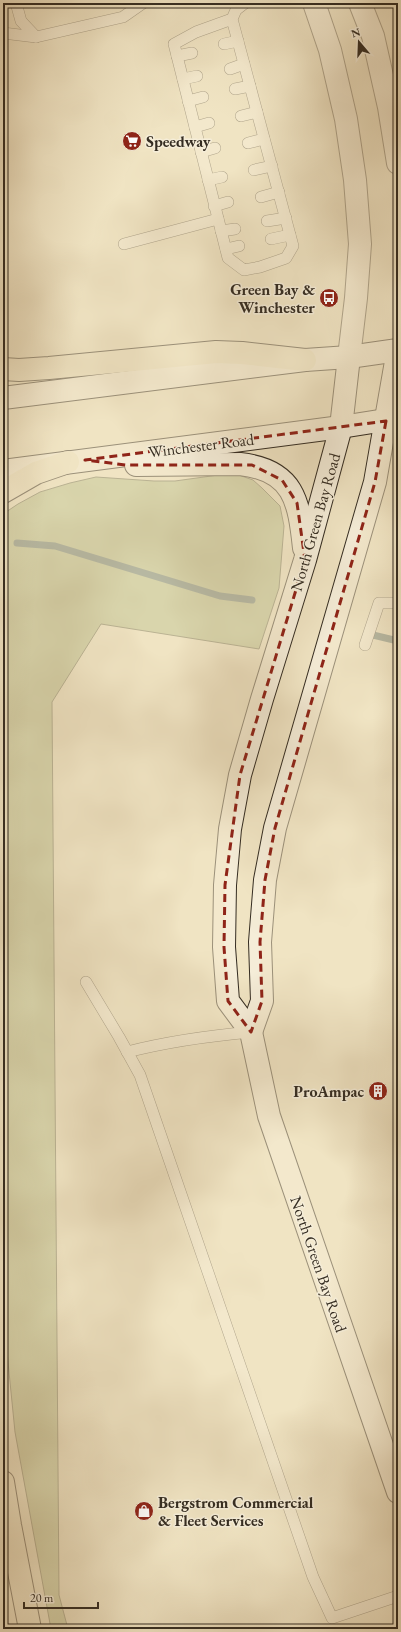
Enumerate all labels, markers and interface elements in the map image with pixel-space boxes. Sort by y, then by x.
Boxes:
north arrow [339,22,379,62]
text: N [349,24,362,41]
supermarket icon: Speedway [121,130,143,152]
place label: Speedway [146,131,211,152]
place label: Green Bay & Winchester [230,279,315,318]
bus stop icon: Green Bay & Winchester [318,287,340,309]
street label: Winchester Road [147,428,256,462]
street label: North Green Bay Road [286,450,345,594]
building icon: ProAmpac [367,1080,389,1102]
place label: ProAmpac [293,1081,364,1102]
street label: North Green Bay Road [285,1193,352,1336]
place label: Bergstrom Commercial & Fleet Services [158,1492,314,1531]
shop icon: Bergstrom Commercial & Fleet Services [133,1500,155,1522]
scale bar [24,1584,98,1610]
text: 20 m [30,1590,54,1606]

